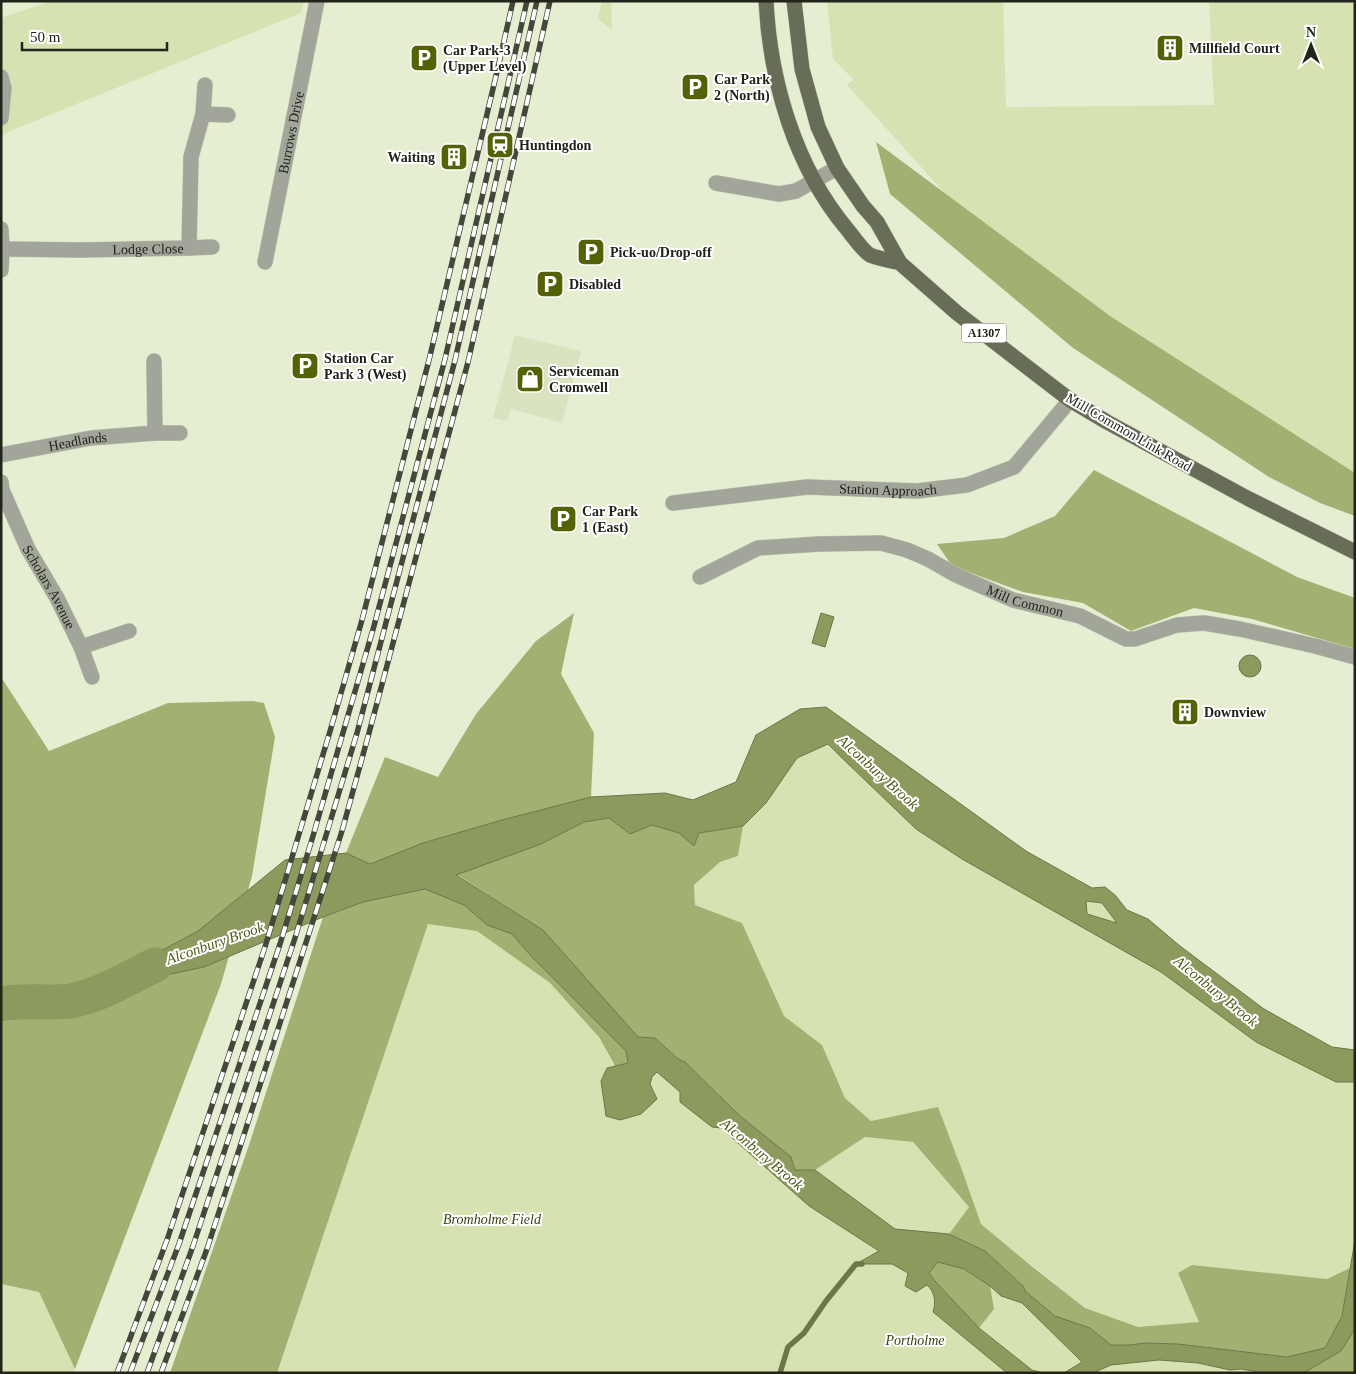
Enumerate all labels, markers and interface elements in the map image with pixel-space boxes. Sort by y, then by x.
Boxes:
scale bar [22,20,168,52]
north arrow [1286,20,1336,70]
text: N [1306,25,1316,40]
text: 50 m [30,29,61,45]
building icon: Millfield Court [1155,33,1185,63]
place label: Millfield Court [1189,41,1280,56]
parking icon: Car Park-3 (Upper Level) [409,43,439,73]
place label: Car Park-3 (Upper Level) [443,43,527,75]
parking icon: Car Park 2 (North) [680,72,710,102]
place label: Car Park 2 (North) [714,72,770,104]
street label: Burrows Drive [276,90,307,175]
station icon: Huntingdon [485,130,515,160]
place label: Huntingdon [519,138,592,153]
building icon: Waiting [439,142,469,172]
place label: Waiting [388,150,435,165]
parking icon: Pick-uo/Drop-off [576,237,606,267]
street label: Lodge Close [112,241,184,257]
place label: Pick-uo/Drop-off [610,245,712,260]
parking icon: Disabled [535,269,565,299]
place label: Disabled [569,277,621,292]
road number: A1307 [962,323,1006,342]
parking icon: Station Car Park 3 (West) [290,351,320,381]
place label: Station Car Park 3 (West) [324,351,407,383]
shop icon: Serviceman Cromwell [515,364,545,394]
place label: Serviceman Cromwell [549,364,619,395]
street label: Mill Common Link Road [1063,390,1194,475]
street label: Headlands [47,430,108,454]
street label: Station Approach [839,481,938,499]
parking icon: Car Park 1 (East) [548,504,578,534]
place label: Car Park 1 (East) [582,504,638,536]
street label: Scholars Avenue [19,543,78,631]
street label: Mill Common [984,582,1065,620]
building icon: Downview [1170,697,1200,727]
place label: Downview [1204,705,1267,720]
water label: Alconbury Brook [834,731,922,812]
water label: Alconbury Brook [163,919,266,968]
water label: Alconbury Brook [1170,952,1261,1030]
water label: Alconbury Brook [717,1114,807,1193]
park label: Bromholme Field [443,1212,542,1227]
park label: Portholme [884,1333,945,1348]

